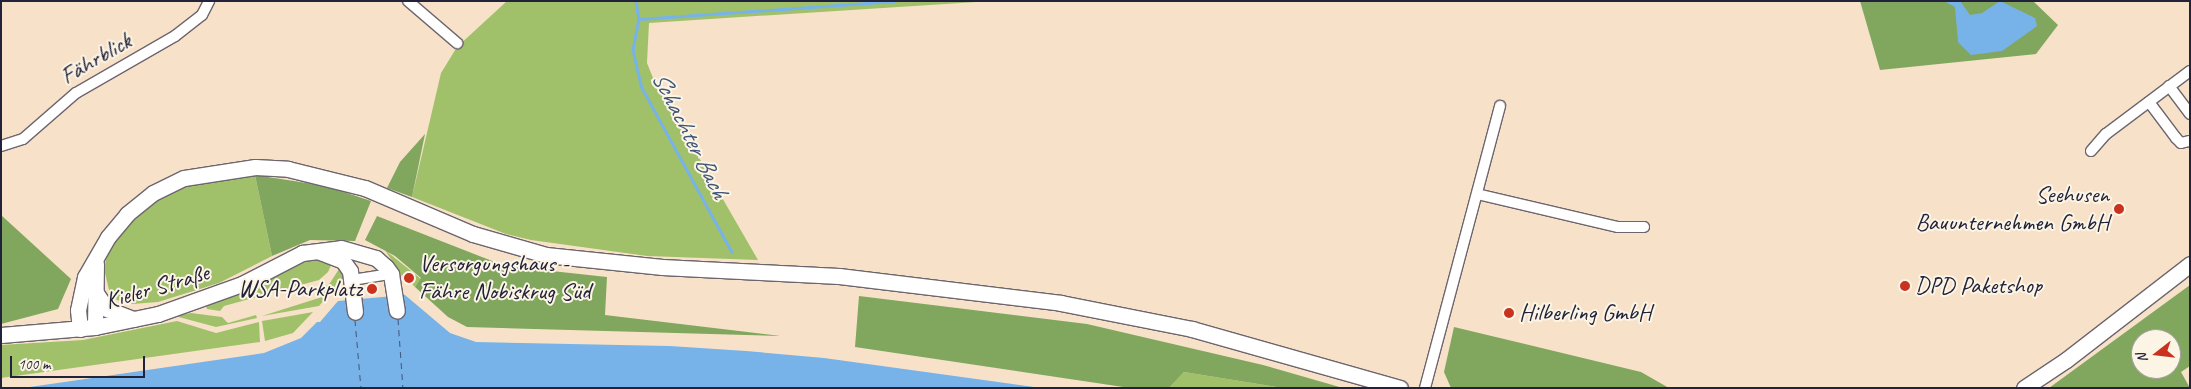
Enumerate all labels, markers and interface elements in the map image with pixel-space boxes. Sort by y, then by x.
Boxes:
street label: Fährblick [55,27,137,91]
water label: Schachter Bach [645,66,735,204]
place label: Seehusen Bauunternehmen GmbH [1916,181,2109,237]
marker: Seehusen Bauunternehmen GmbH [2113,203,2125,215]
place label: Versorgungshaus - Fähre Nobiskrug Süd [419,250,590,306]
street label: Kieler Straße [101,258,213,316]
marker: Versorgungshaus - Fähre Nobiskrug Süd [403,272,415,284]
place label: DPD Paketshop [1915,272,2042,300]
place label: WSA-Parkplatz [238,275,362,303]
marker: DPD Paketshop [1899,280,1911,292]
marker: WSA-Parkplatz [366,283,378,295]
place label: Hilberling GmbH [1519,299,1651,327]
marker: Hilberling GmbH [1503,307,1515,319]
north arrow [2131,329,2181,379]
scale bar [12,346,148,378]
text: N [2133,351,2151,365]
text: 100 m [18,355,50,374]

